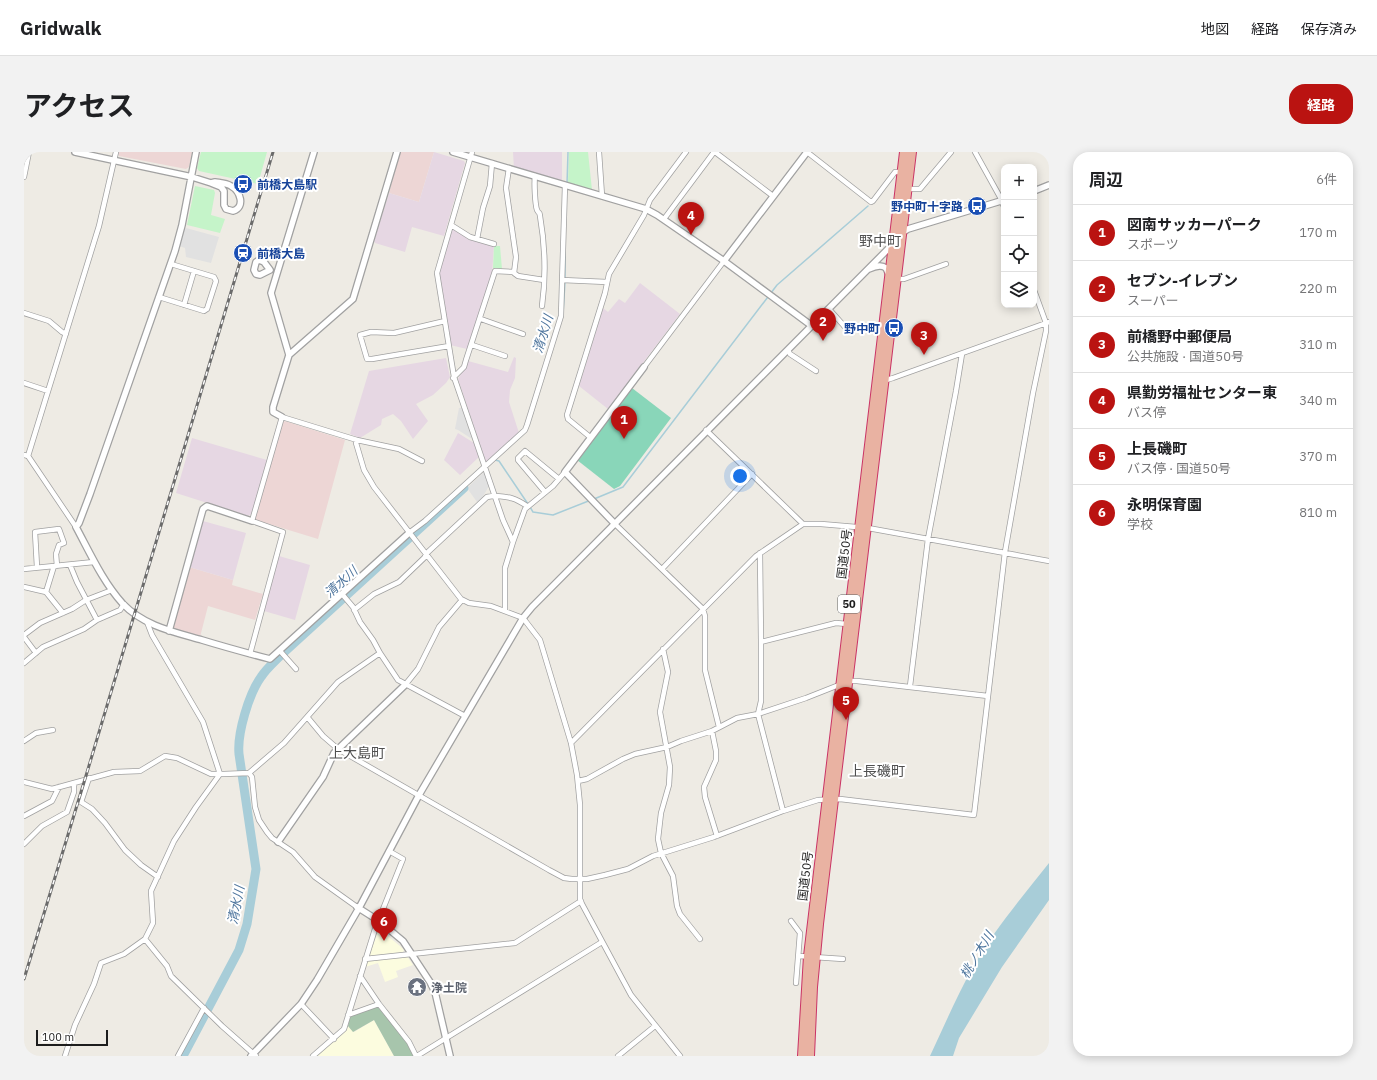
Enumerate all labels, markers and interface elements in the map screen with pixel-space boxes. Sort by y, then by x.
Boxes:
text: Gridwalk [20,16,102,40]
text: 地図 [1201,20,1229,38]
text: 経路 [1251,20,1279,38]
text: 保存済み [1301,20,1357,38]
button: 経路 [1289,84,1353,124]
text: アクセス [24,87,135,124]
map controls [1001,164,1037,308]
button: + [1001,164,1037,200]
text: 周辺 [1089,169,1123,191]
text: 6件 [1316,171,1337,188]
bus stop icon: 前橋大島駅 [232,173,254,195]
place label: 前橋大島駅 [257,177,317,192]
bus stop icon: 野中町十字路 [966,195,988,217]
place label: 野中町十字路 [891,199,963,214]
button: − [1001,200,1037,236]
pin: 4 [678,202,704,235]
text: 図南サッカーパーク [1127,215,1262,234]
text: 1 [1098,224,1106,241]
text: 170 m [1299,224,1337,241]
district label: 野中町 [859,232,901,250]
button: locate [1001,236,1037,272]
text: スポーツ [1127,236,1179,253]
station icon: 前橋大島 [232,242,254,264]
place label: 前橋大島 [257,246,305,261]
text: セブン-イレブン [1127,271,1238,290]
button: layers [1001,272,1037,308]
text: 2 [1098,280,1106,297]
text: 220 m [1299,280,1337,297]
text: スーパー [1127,292,1179,309]
pin: 2 [810,308,836,341]
water label: 清水川 [529,311,557,355]
bus stop icon: 野中町 [883,317,905,339]
place label: 野中町 [844,321,880,336]
pin: 3 [911,322,937,355]
text: 前橋野中郵便局 [1127,327,1232,346]
text: 3 [1098,336,1106,353]
text: 310 m [1299,336,1337,353]
text: 公共施設 · 国道50号 [1127,348,1244,365]
text: 県勤労福祉センター東 [1127,383,1277,402]
text: 4 [1098,392,1106,409]
text: 340 m [1299,392,1337,409]
text: バス停 [1127,404,1166,421]
pin: 1 [611,406,637,439]
text: 上長磯町 [1127,439,1187,458]
text: 5 [1098,448,1106,465]
text: 370 m [1299,448,1337,465]
text: バス停 · 国道50号 [1127,460,1231,477]
your location [730,466,750,486]
text: 永明保育園 [1127,495,1202,514]
text: 6 [1098,504,1106,521]
text: 810 m [1299,504,1337,521]
text: 学校 [1127,516,1153,533]
street label: 国道50号 [833,528,855,580]
water label: 清水川 [321,561,363,601]
road number: 50 [838,595,860,613]
pin: 5 [833,687,859,720]
district label: 上大島町 [329,744,385,762]
district label: 上長磯町 [849,762,905,780]
street label: 国道50号 [794,850,816,902]
water label: 清水川 [224,882,248,926]
pin: 6 [371,908,397,941]
water label: 桃ノ木川 [956,927,999,982]
temple icon: 浄土院 [406,976,428,998]
place label: 浄土院 [431,980,467,995]
scale bar [36,1028,108,1047]
text: 100 m [42,1030,74,1044]

